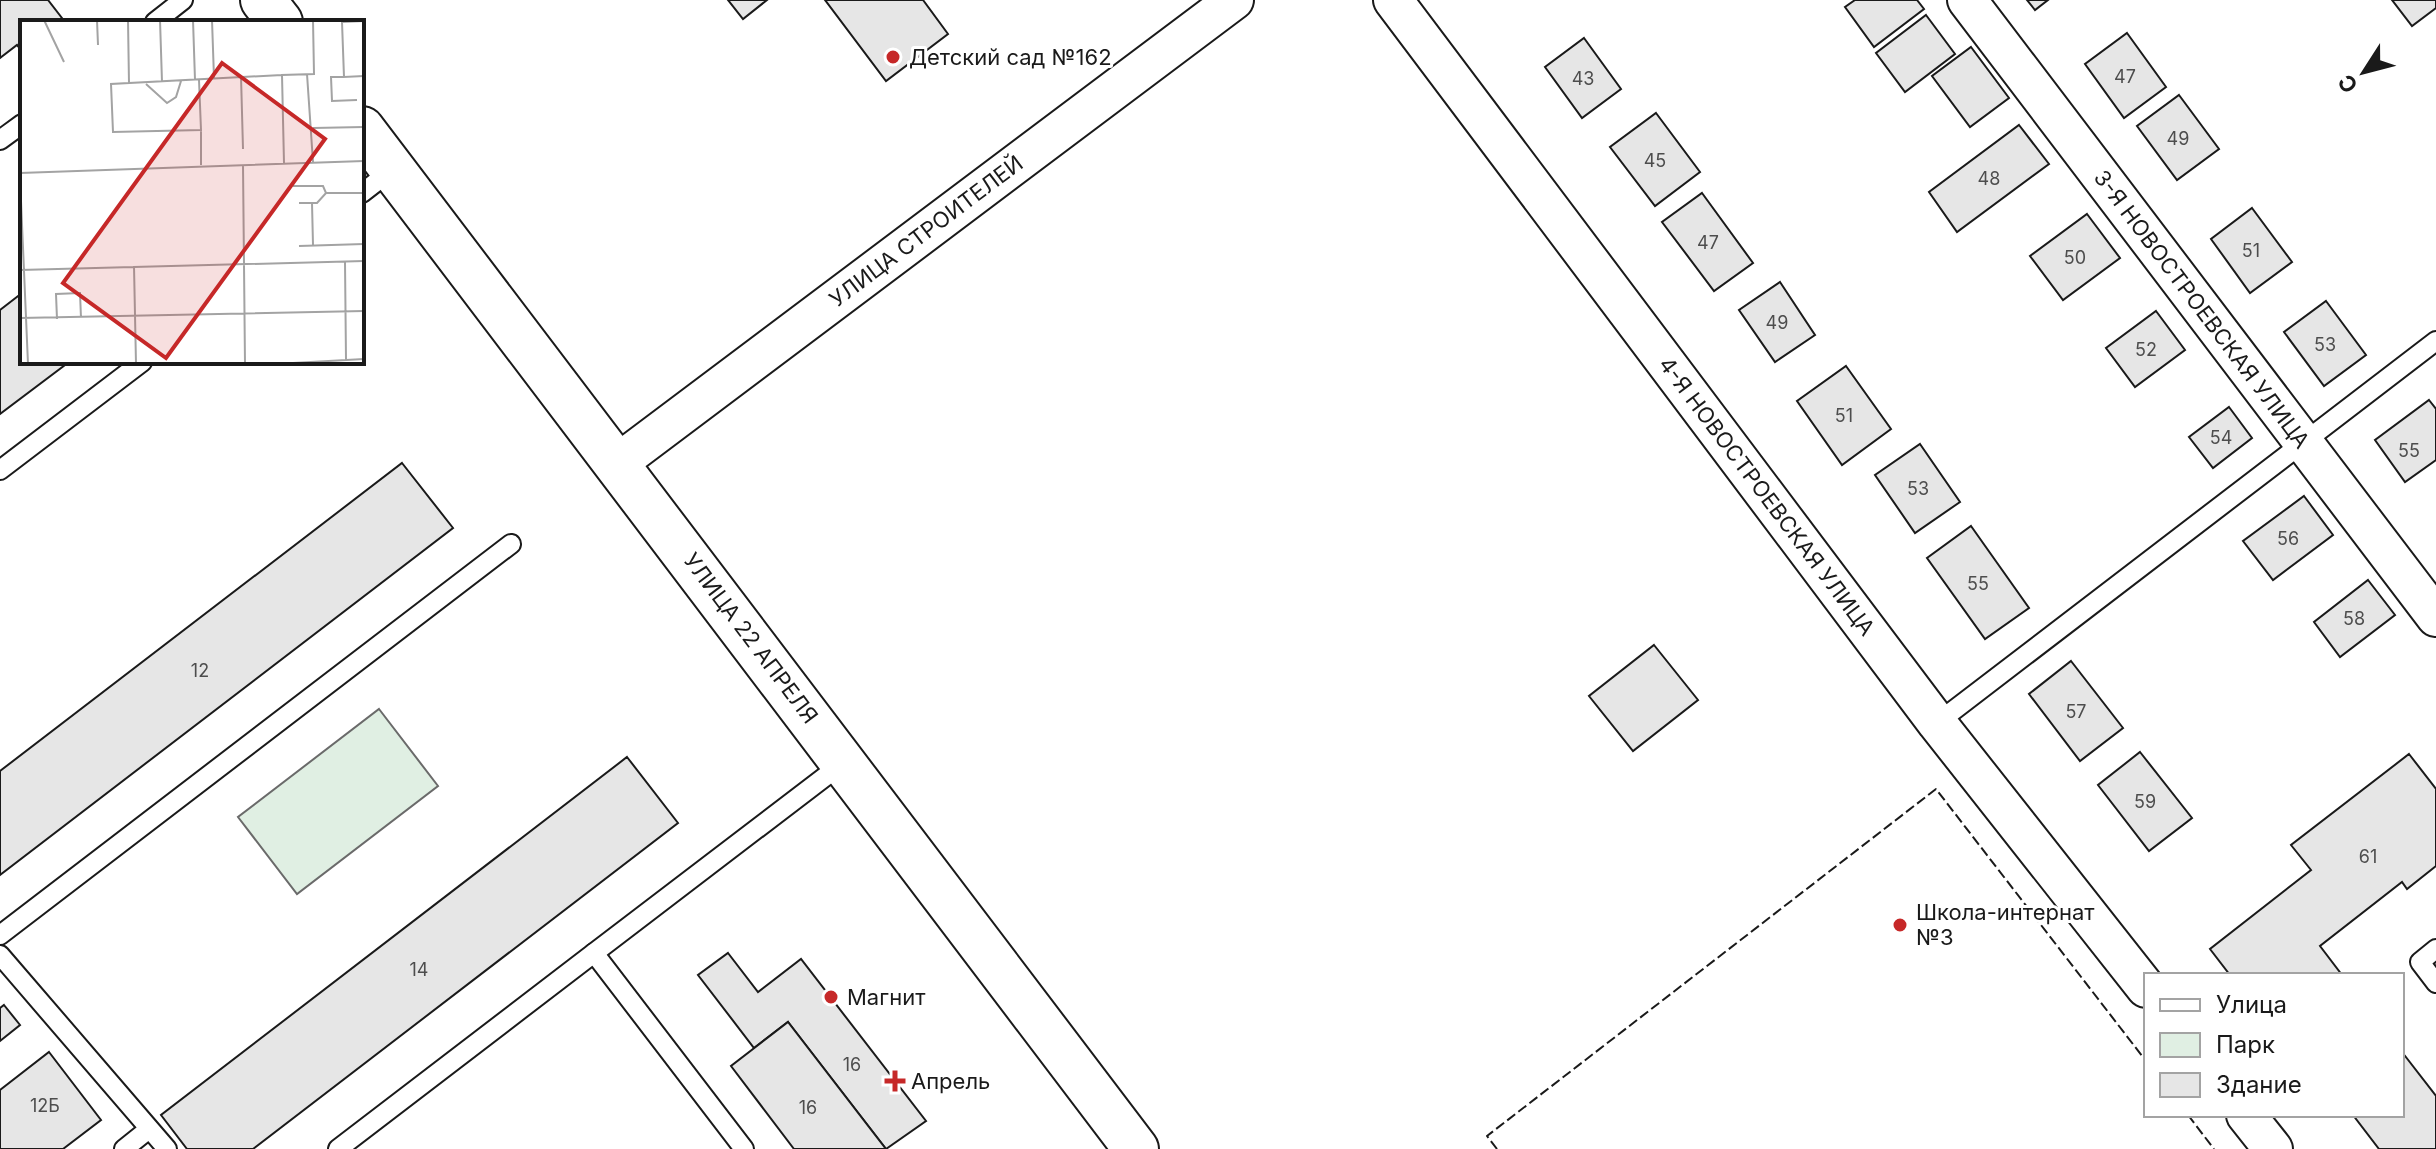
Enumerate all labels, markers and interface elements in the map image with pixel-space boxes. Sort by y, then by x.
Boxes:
inset map [20,20,364,364]
north arrow [2324,32,2404,112]
place label: Детский сад №162 [909,44,1112,70]
marker: Детский сад №162 [884,48,902,66]
house number: 47 [2114,66,2136,87]
house number: 43 [1572,68,1594,89]
text: С [2333,70,2363,98]
house number: 49 [2167,128,2189,149]
street label: УЛИЦА СТРОИТЕЛЕЙ [824,150,1028,312]
house number: 45 [1644,150,1666,171]
street label: 3-Я НОВОСТРОЕВСКАЯ УЛИЦА [2089,165,2315,453]
house number: 48 [1978,168,2000,189]
house number: 47 [1697,232,1719,253]
house number: 51 [2242,240,2260,261]
house number: 50 [2064,247,2086,268]
house number: 49 [1766,312,1788,333]
house number: 53 [2314,334,2336,355]
house number: 52 [2135,339,2157,360]
street label: 4-Я НОВОСТРОЕВСКАЯ УЛИЦА [1654,352,1880,640]
house number: 51 [1835,405,1853,426]
house number: 54 [2210,427,2232,448]
house number: 55 [2398,440,2420,461]
house number: 53 [1907,478,1929,499]
house number: 56 [2277,528,2299,549]
street label: УЛИЦА 22 АПРЕЛЯ [678,548,824,728]
house number: 55 [1967,573,1989,594]
house number: 58 [2343,608,2365,629]
house number: 12 [191,660,209,681]
house number: 57 [2065,701,2087,722]
house number: 59 [2134,791,2156,812]
house number: 61 [2359,846,2377,867]
place label: Школа-интернат №3 [1916,899,2095,950]
marker: Школа-интернат №3 [1891,916,1909,934]
house number: 14 [410,959,428,980]
legend [2144,973,2404,1117]
place label: Магнит [847,984,926,1010]
marker: Магнит [822,988,840,1006]
text: Улица [2216,990,2287,1019]
text: Парк [2216,1030,2275,1059]
house number: 16 [843,1054,861,1075]
place label: Апрель [911,1068,990,1094]
text: Здание [2216,1070,2302,1099]
marker: Апрель [886,1072,904,1090]
house number: 12Б [30,1095,60,1116]
house number: 16 [799,1097,817,1118]

